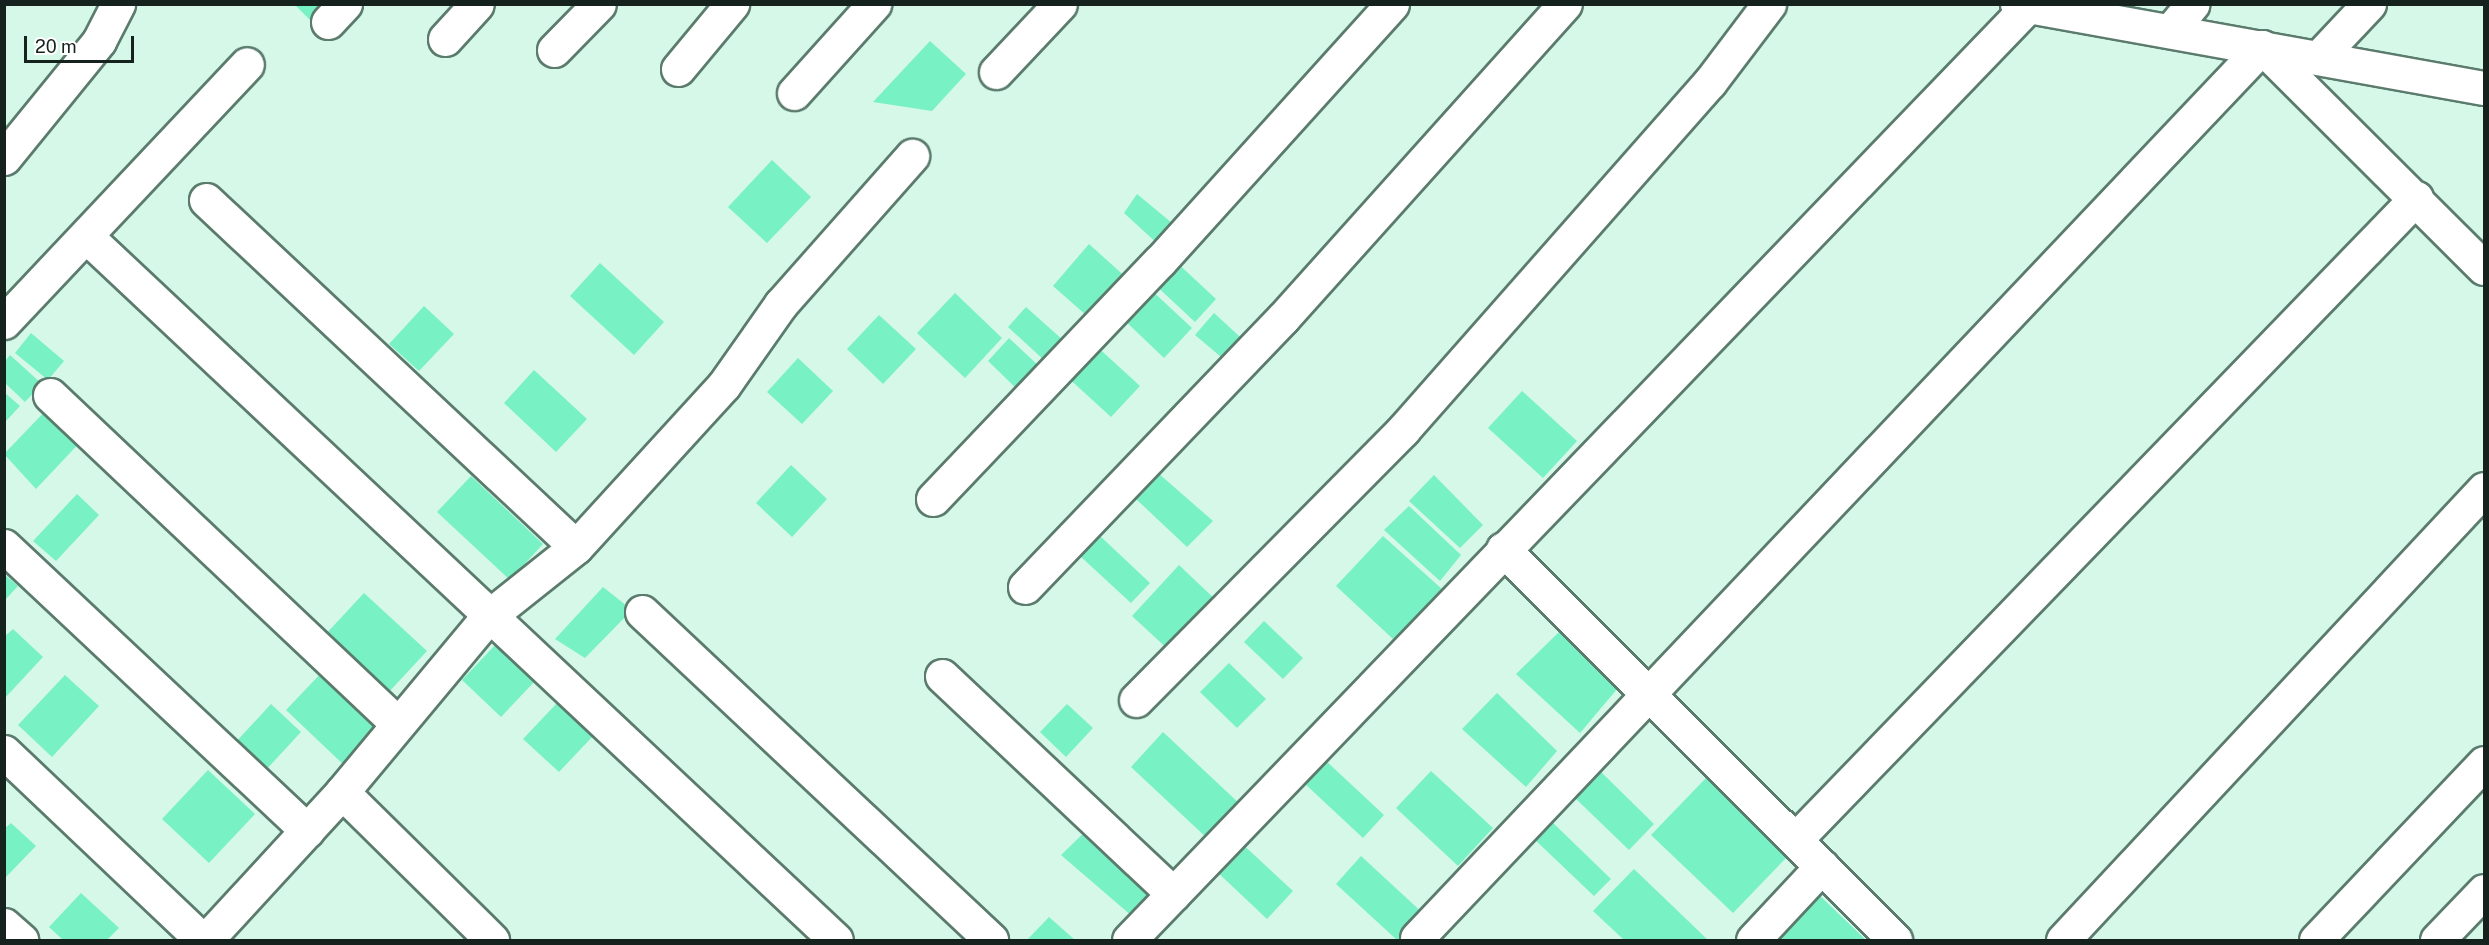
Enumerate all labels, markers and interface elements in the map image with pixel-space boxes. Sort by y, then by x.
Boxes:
scale bar [27,24,136,62]
text: 20 m [35,36,77,57]

